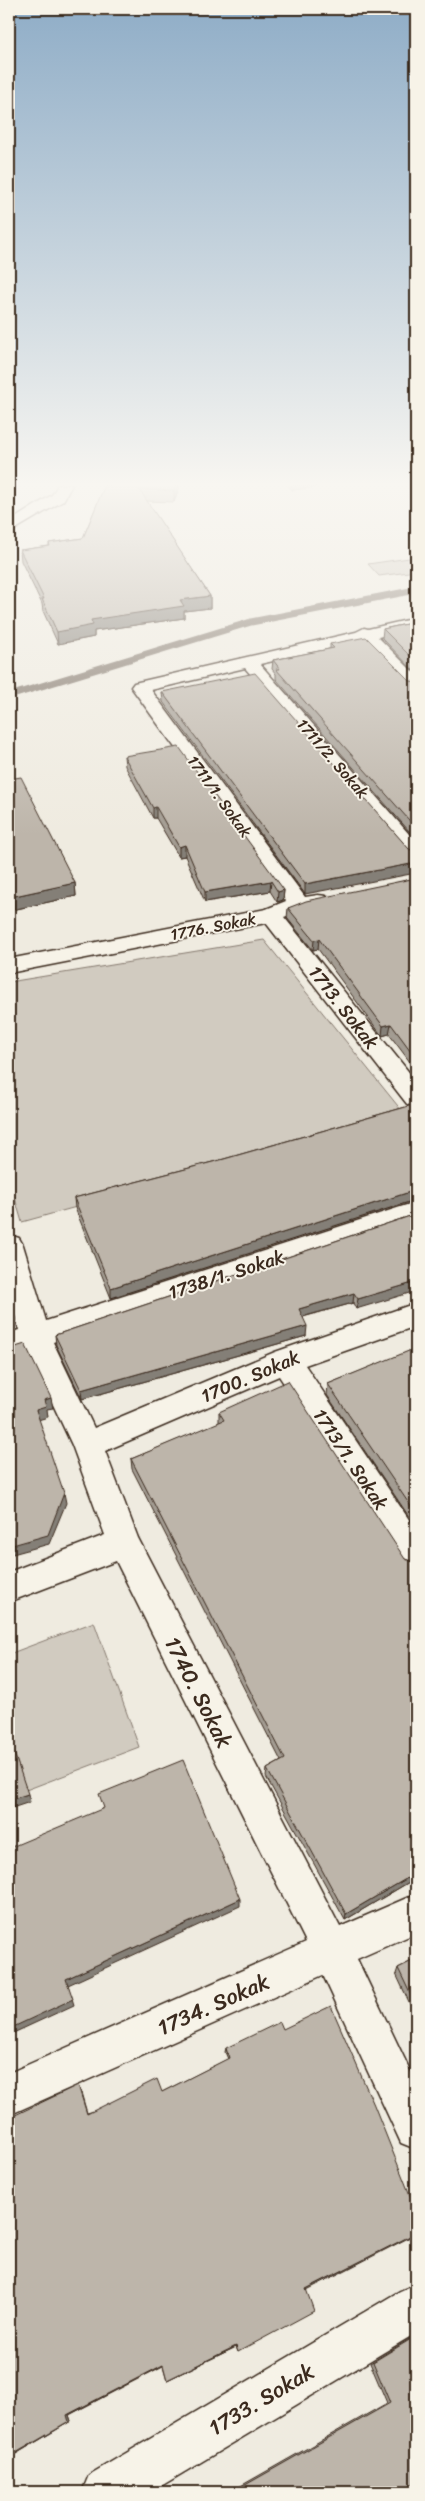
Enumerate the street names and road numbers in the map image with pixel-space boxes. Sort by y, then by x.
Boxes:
street label: 1711/2. Sokak [289,711,376,806]
street label: 1711/1. Sokak [179,749,260,844]
street label: 1776. Sokak [168,904,259,949]
street label: 1713. Sokak [300,958,387,1057]
street label: 1738/1. Sokak [164,1240,289,1309]
street label: 1700. Sokak [195,1341,305,1412]
street label: 1713/1. Sokak [304,1401,397,1517]
street label: 1740. Sokak [154,1629,244,1755]
street label: 1734. Sokak [151,1962,276,2047]
street label: 1733. Sokak [201,2352,322,2447]

